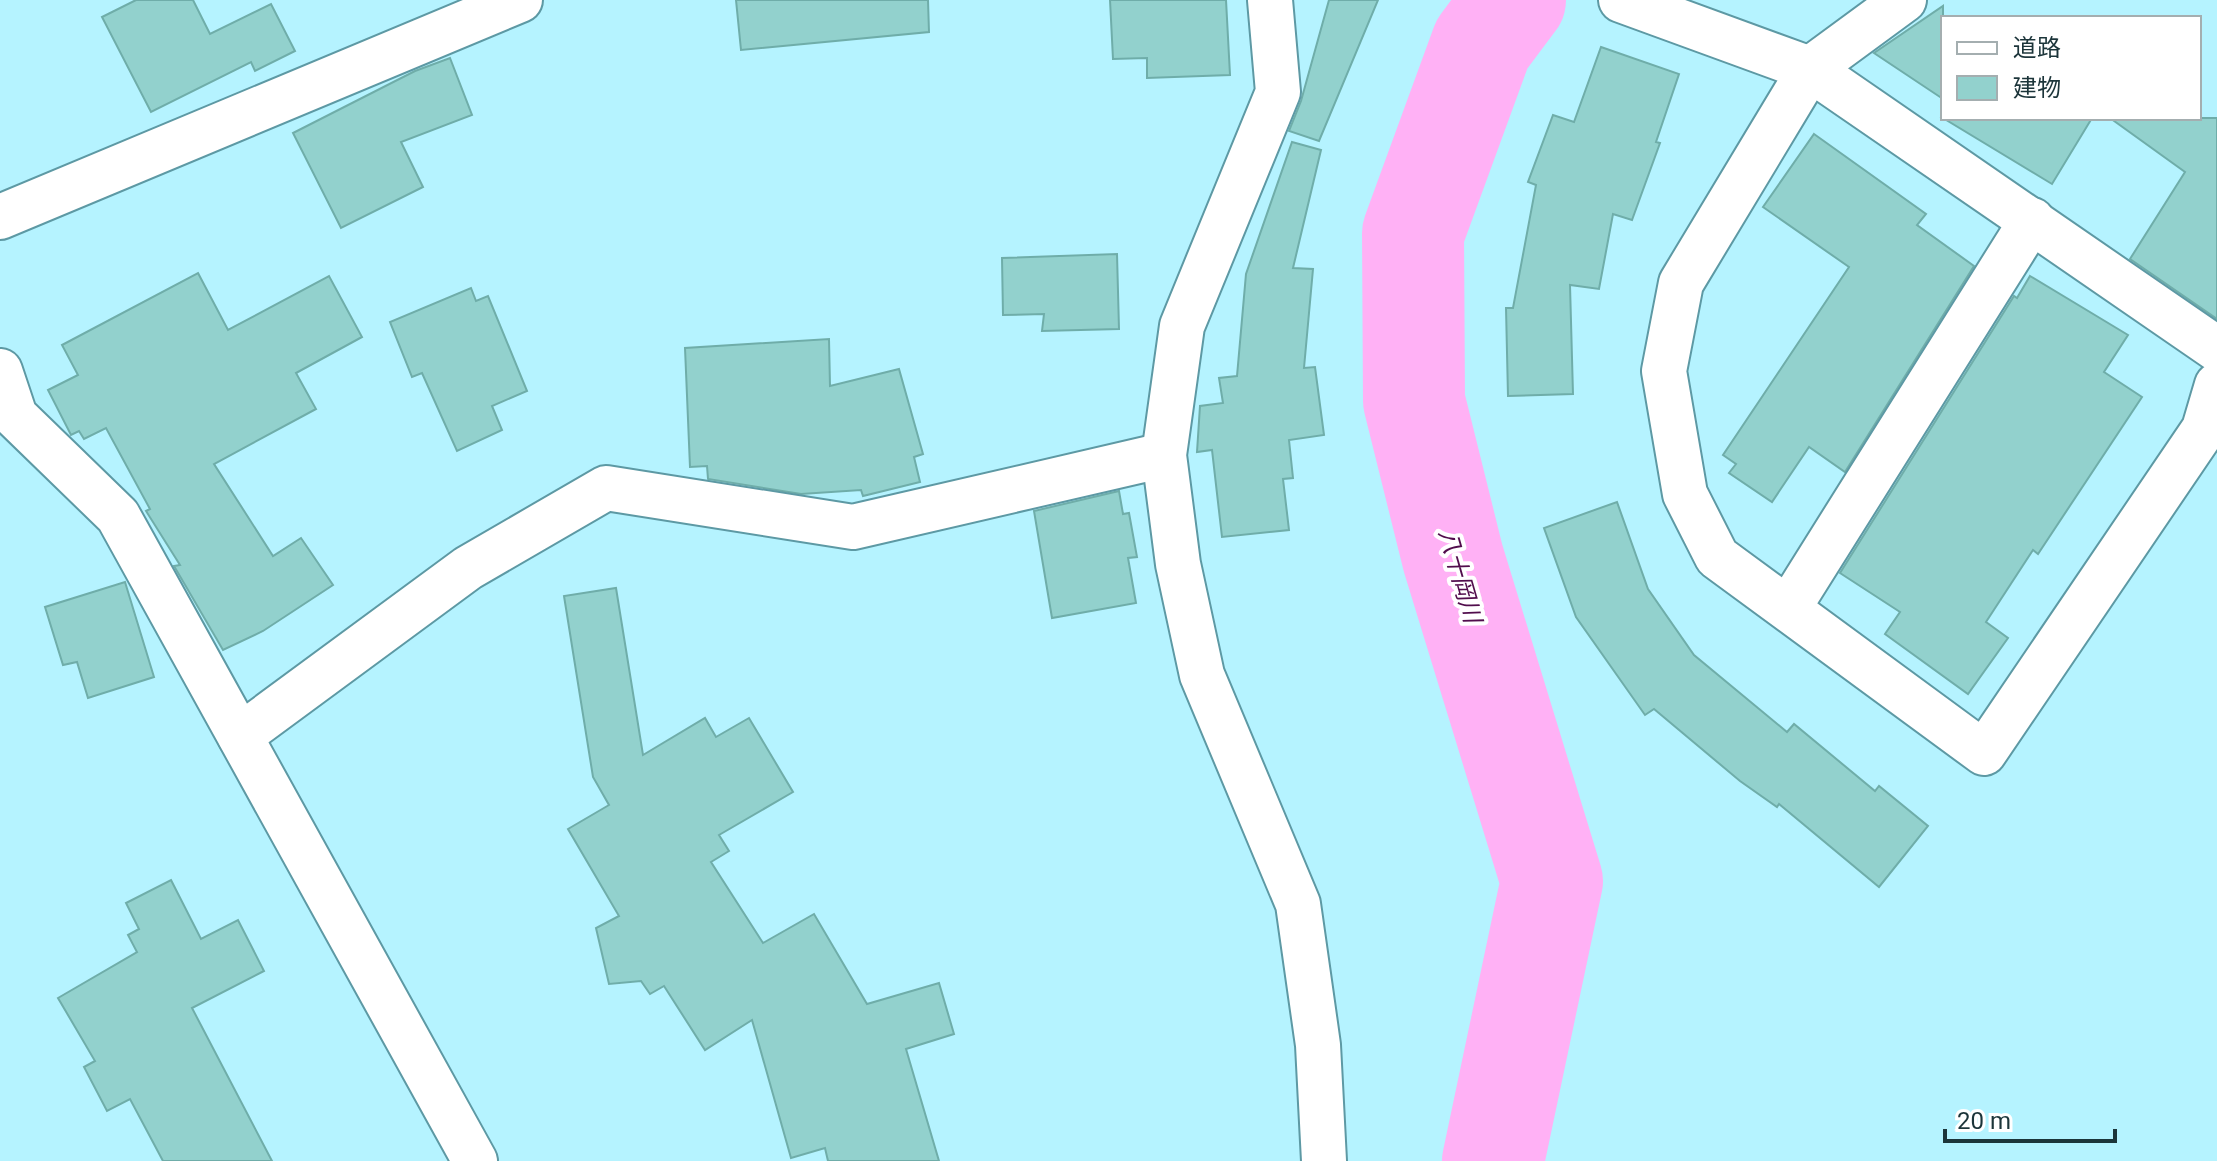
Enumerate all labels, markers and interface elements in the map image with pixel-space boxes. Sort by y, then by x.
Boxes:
legend [1941,16,2201,120]
text: 道路 [2013,34,2061,62]
text: 建物 [2013,74,2061,102]
water label: 八十岡川 [1433,526,1488,629]
scale bar [1945,1093,2115,1143]
text: 20 m [1957,1107,2011,1135]

